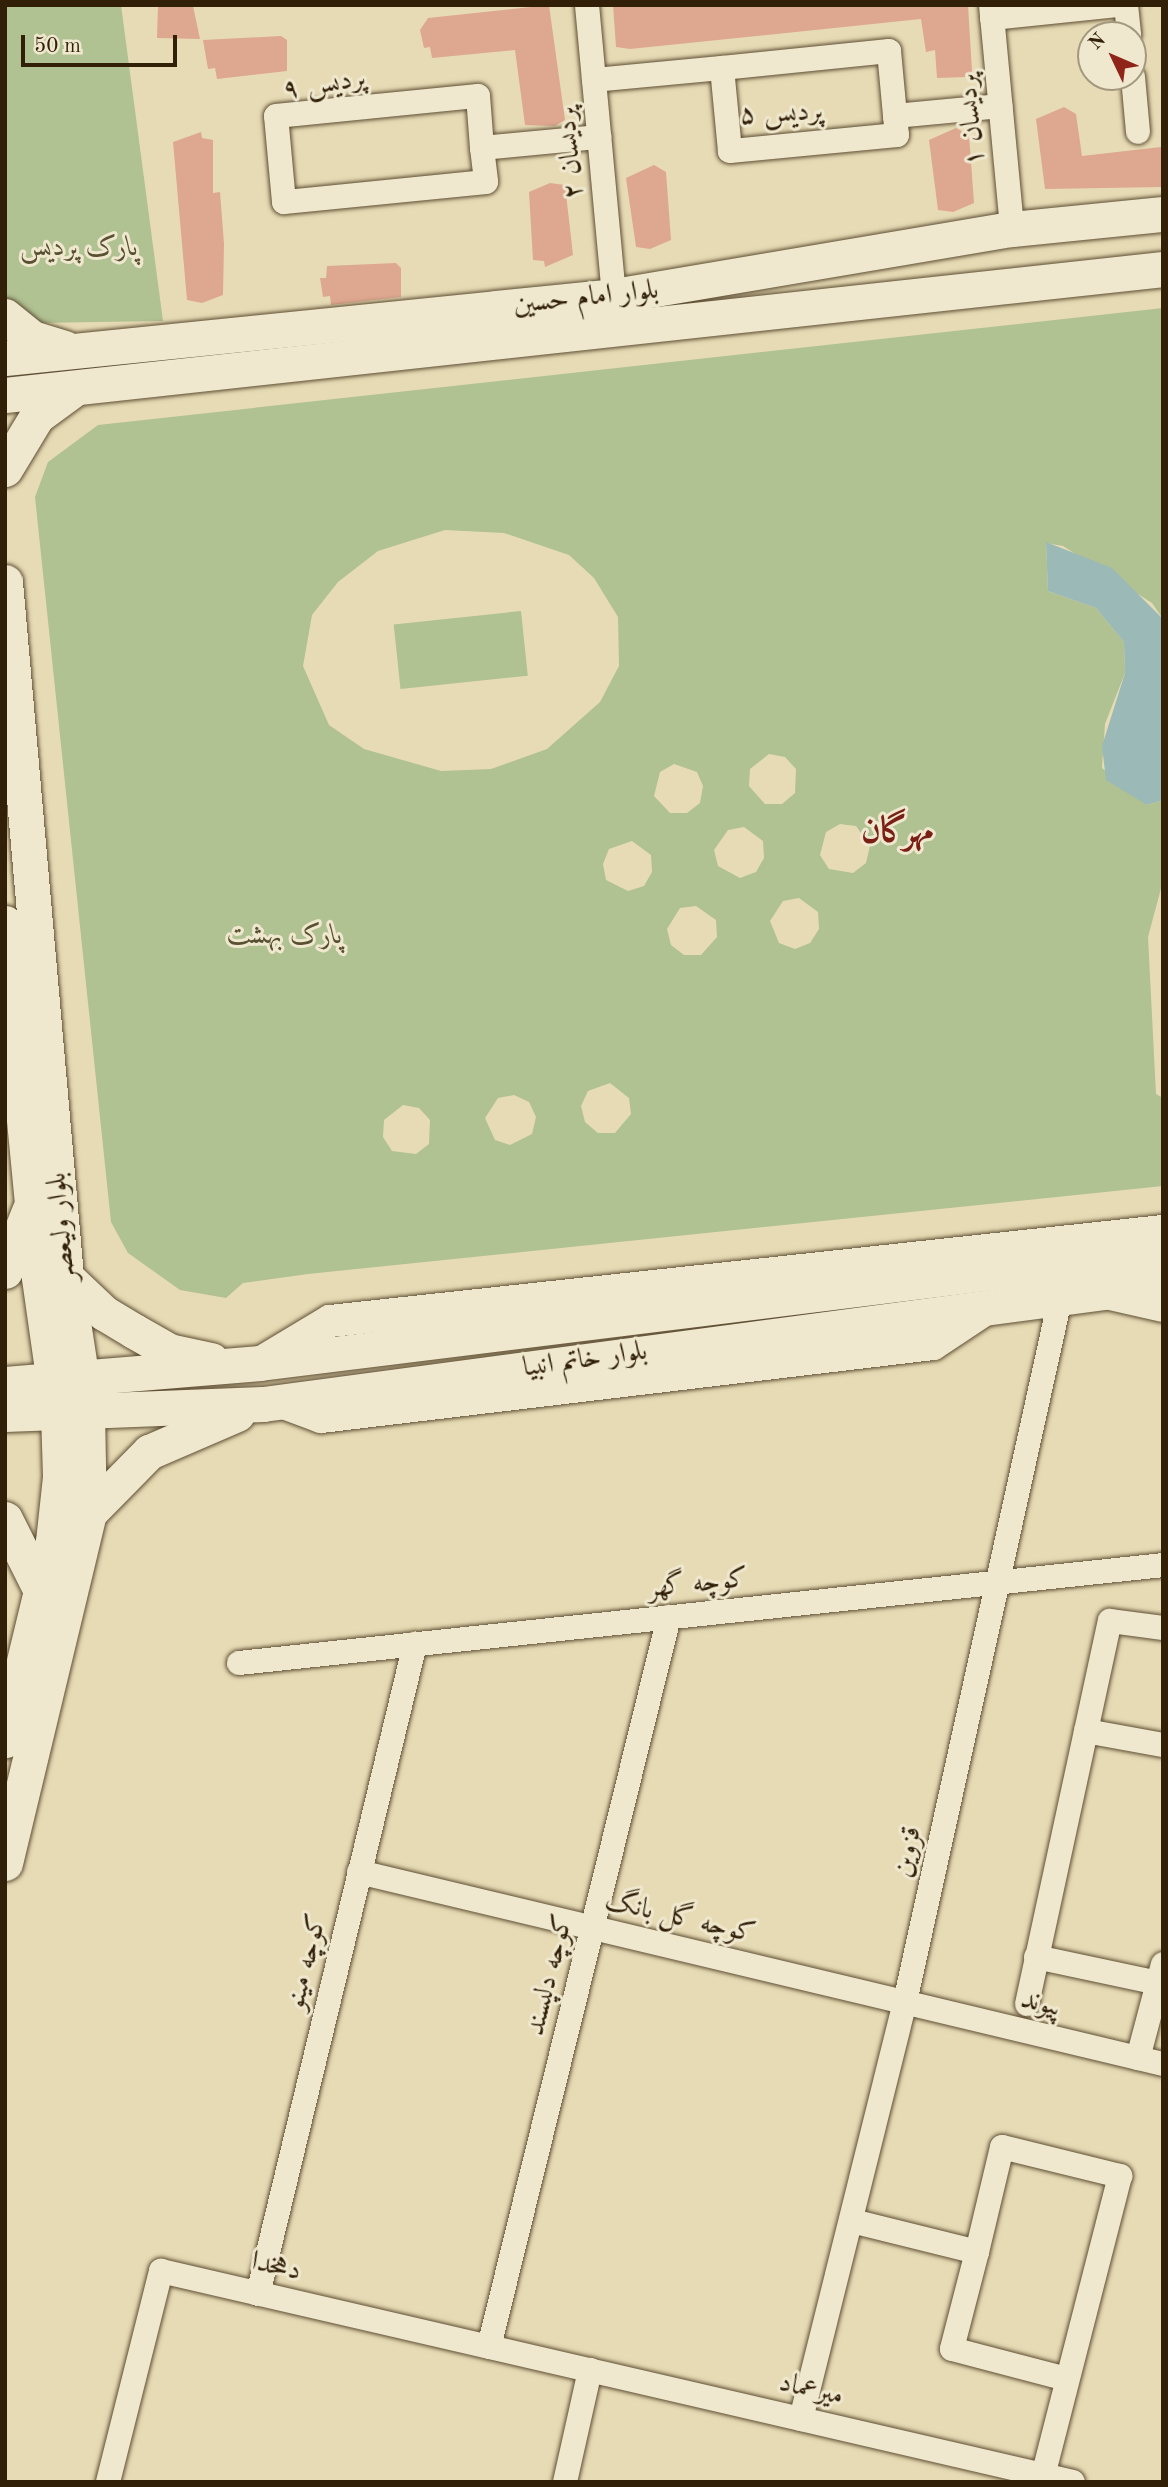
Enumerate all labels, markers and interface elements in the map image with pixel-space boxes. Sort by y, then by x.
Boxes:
scale bar [24,21,180,65]
north arrow [1077,21,1147,91]
text: N [1086,31,1110,54]
text: 50 m [34,36,81,57]
street label: پردیس ۹ [280,62,368,108]
street label: پردیسان ۱ [951,72,993,168]
street label: پردیس ۵ [739,95,823,133]
street label: پردیسان ۲ [550,105,592,201]
park label: پارک پردیس [19,231,139,265]
street label: بلوار امام حسین [512,274,660,322]
district label: مهرگان [861,811,933,853]
park label: پارک بهشت [227,919,343,953]
street label: بلوار ولیعصر [40,1171,84,1283]
street label: بلوار خاتم انبیا [521,1335,649,1385]
street label: کوچه گهر [646,1562,750,1606]
street label: قزوین [886,1823,930,1881]
street label: کوچه گل بانگ [601,1884,759,1952]
street label: کوچه مینو [279,1911,335,2013]
street label: کوچه دلپسند [519,1911,581,2039]
street label: پیوند [1017,1983,1065,2025]
street label: دهخدا [248,2245,304,2289]
street label: میرعماد [776,2366,846,2414]

